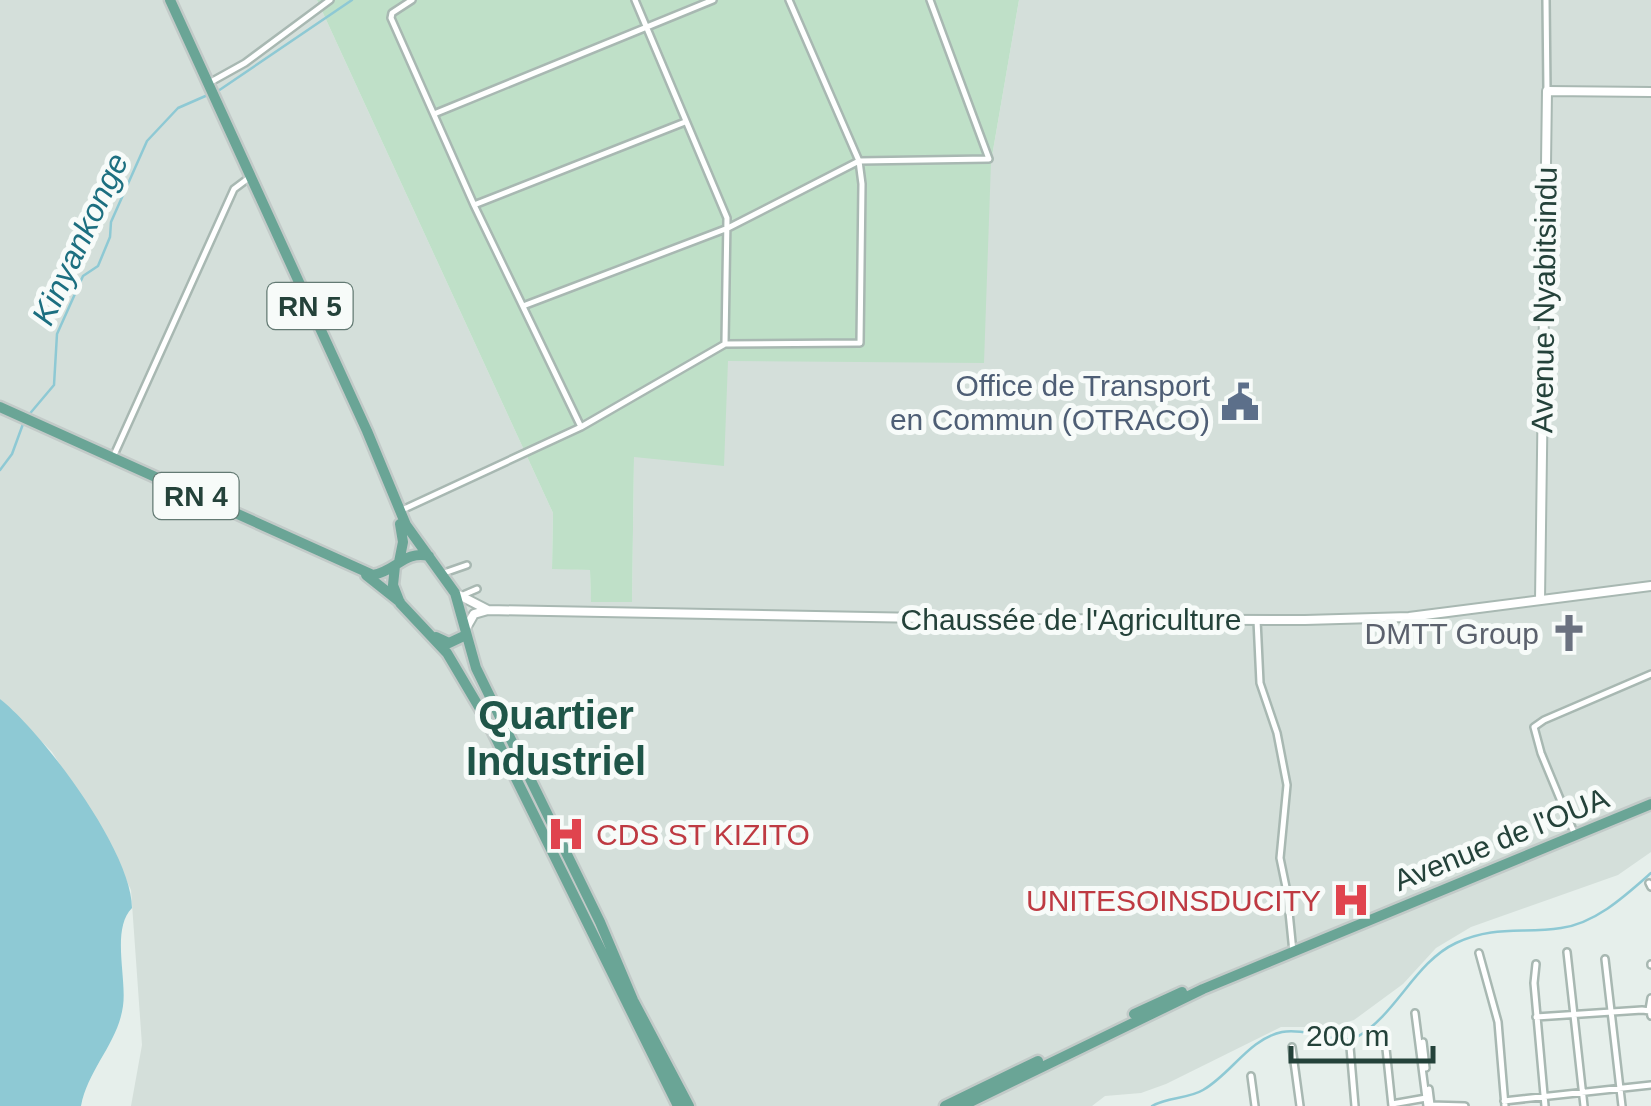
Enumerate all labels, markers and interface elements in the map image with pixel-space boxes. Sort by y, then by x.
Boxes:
water label: Kinyankonge [25,148,135,330]
street label: Avenue Nyabitsindu [1525,167,1563,433]
road number: RN 5 [268,283,352,329]
place label: Office de Transport en Commun (OTRACO) [890,369,1211,436]
public building icon: Office de Transport en Commun (OTRACO) [1219,381,1261,423]
road number: RN 4 [154,473,238,519]
street label: Chaussée de l'Agriculture [901,603,1241,636]
church icon: DMTT Group [1548,612,1590,654]
place label: DMTT Group [1365,617,1539,650]
district label: Quartier Industriel [466,693,646,783]
street label: Avenue de l'OUA [1389,781,1613,897]
hospital icon: CDS ST KIZITO [545,813,587,855]
place label: CDS ST KIZITO [596,818,810,851]
hospital icon: UNITESOINSDUCITY [1330,879,1372,921]
place label: UNITESOINSDUCITY [1026,884,1321,917]
scale bar [1291,1001,1434,1063]
text: 200 m [1306,1019,1389,1052]

